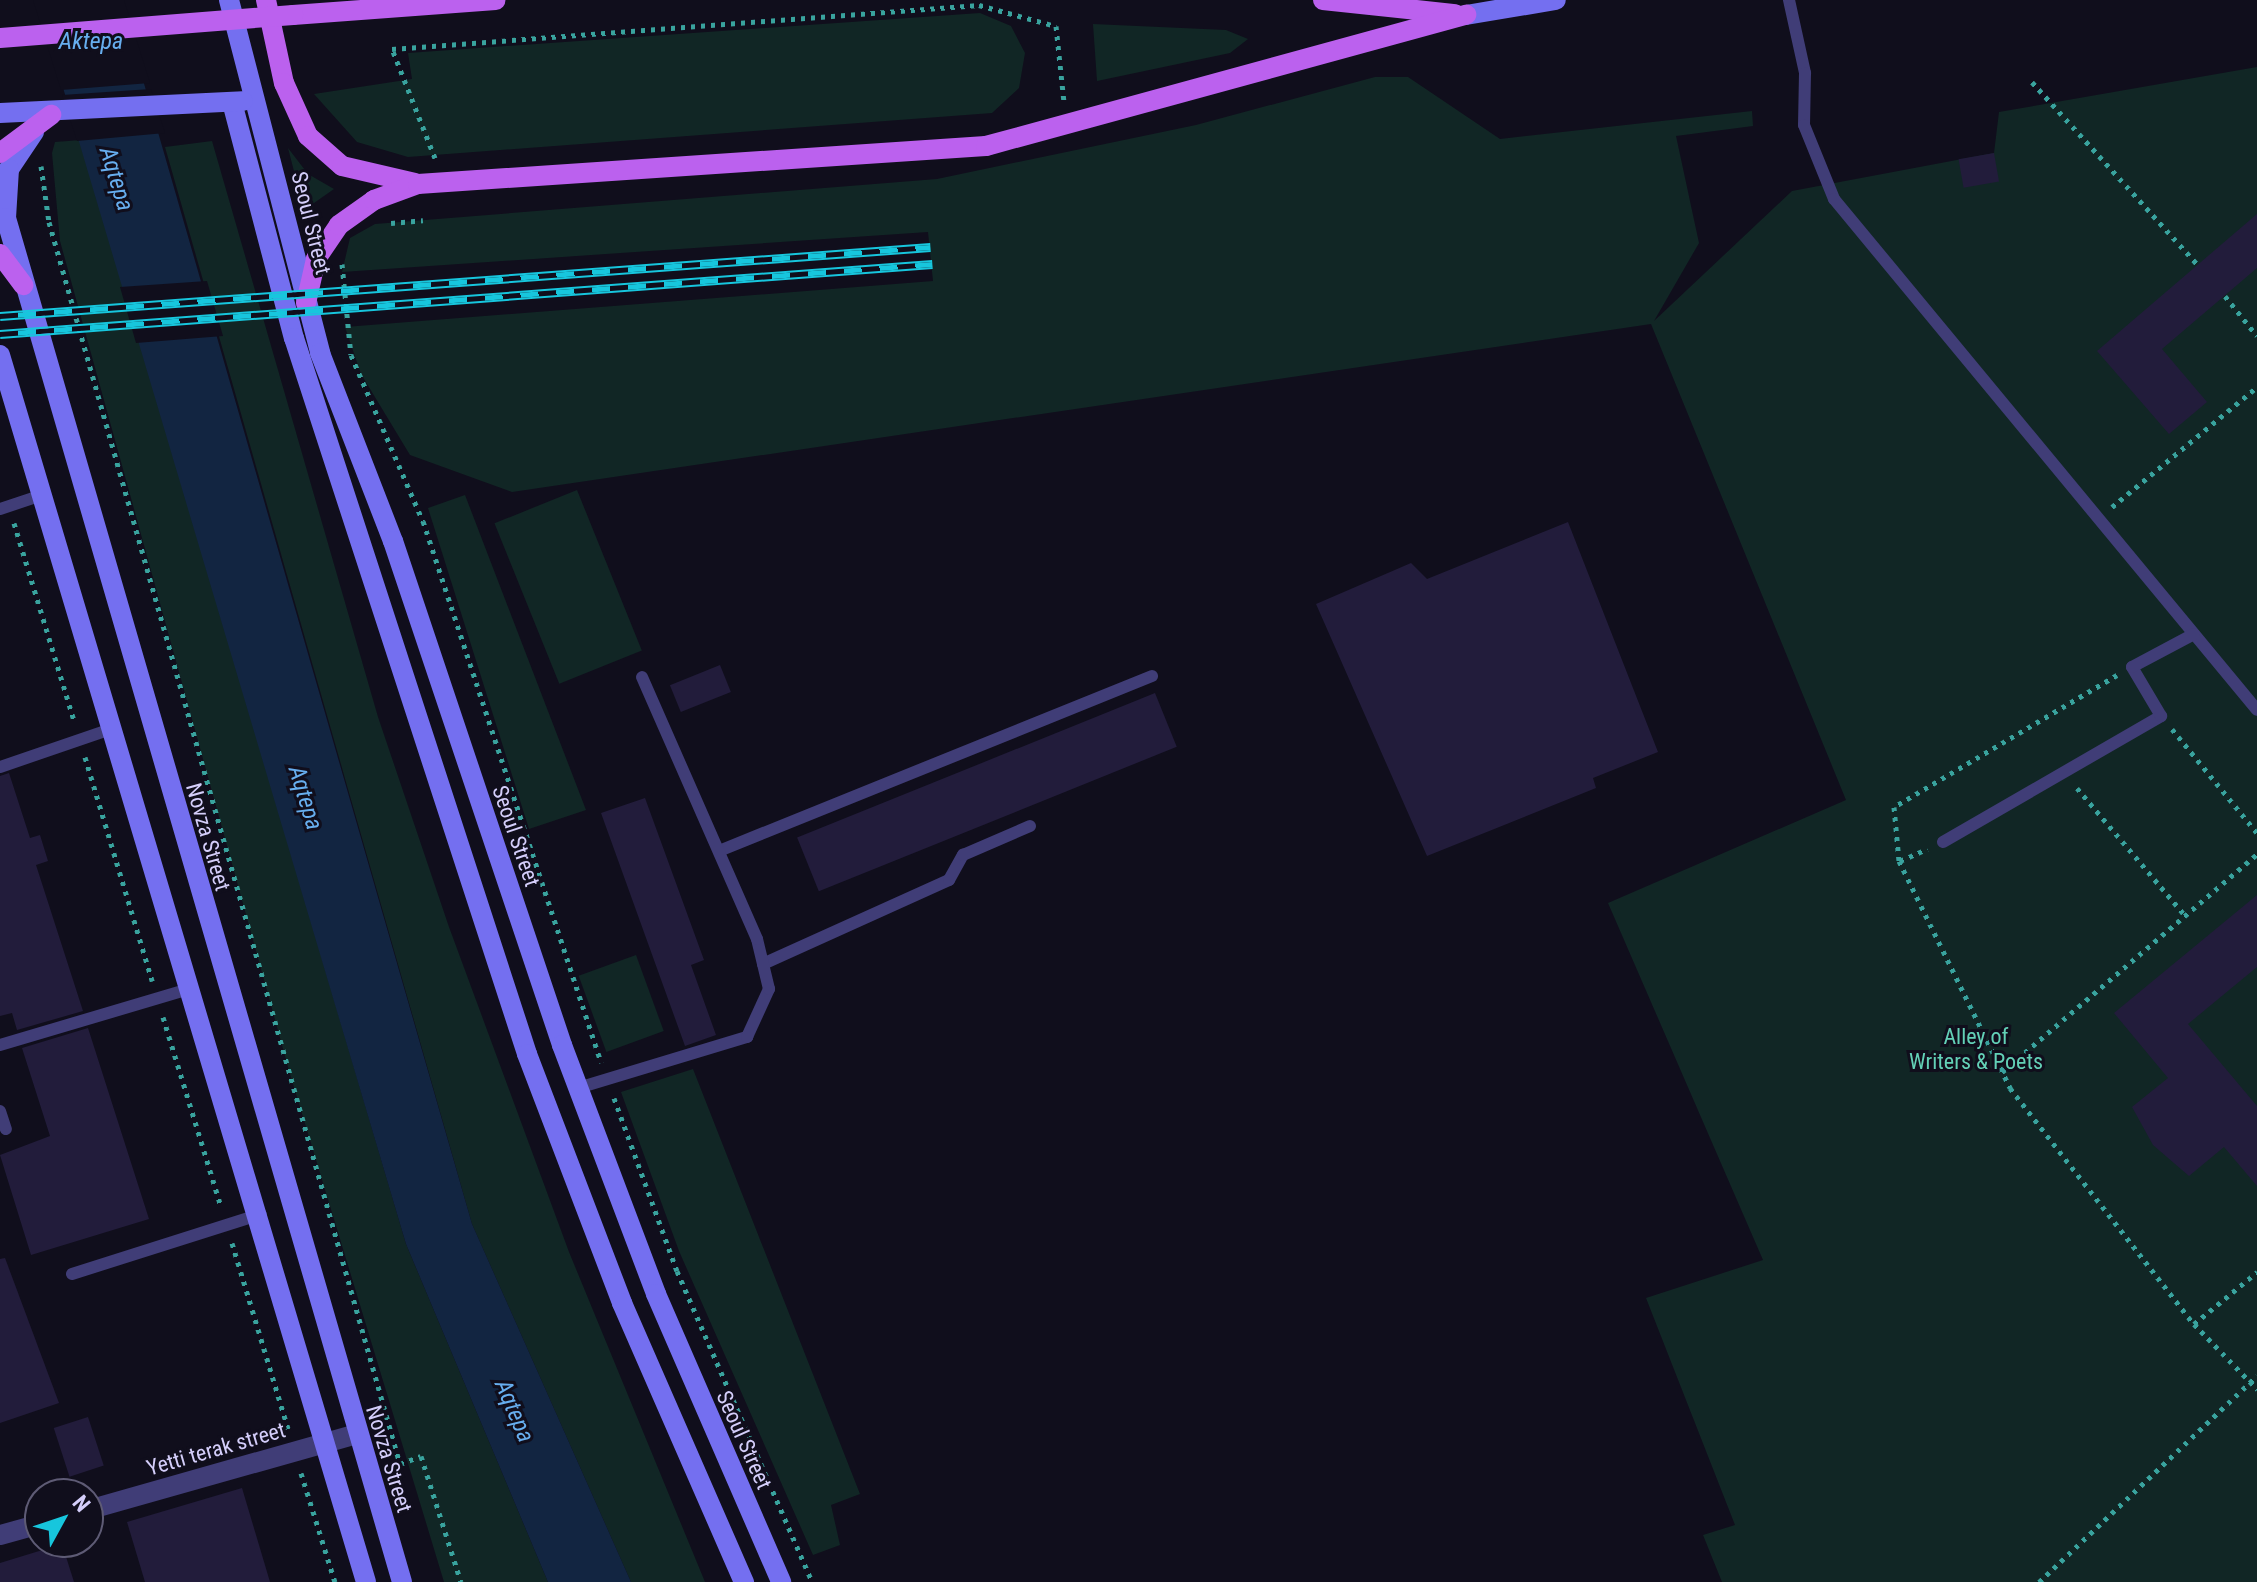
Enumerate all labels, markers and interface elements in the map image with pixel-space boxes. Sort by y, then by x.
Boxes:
water label: Aktepa [59,28,123,56]
water label: Aqtepa [93,143,139,215]
street label: Seoul Street [285,169,337,277]
water label: Aqtepa [282,762,328,834]
street label: Novza Street [180,780,236,894]
street label: Seoul Street [486,782,546,890]
park label: Alley of Writers & Poets [1909,1023,2043,1074]
water label: Aqtepa [488,1375,540,1447]
street label: Seoul Street [711,1387,777,1493]
street label: Novza Street [360,1402,418,1516]
street label: Yetti terak street [144,1417,288,1481]
north arrow [24,1478,104,1558]
text: N [67,1490,95,1517]

